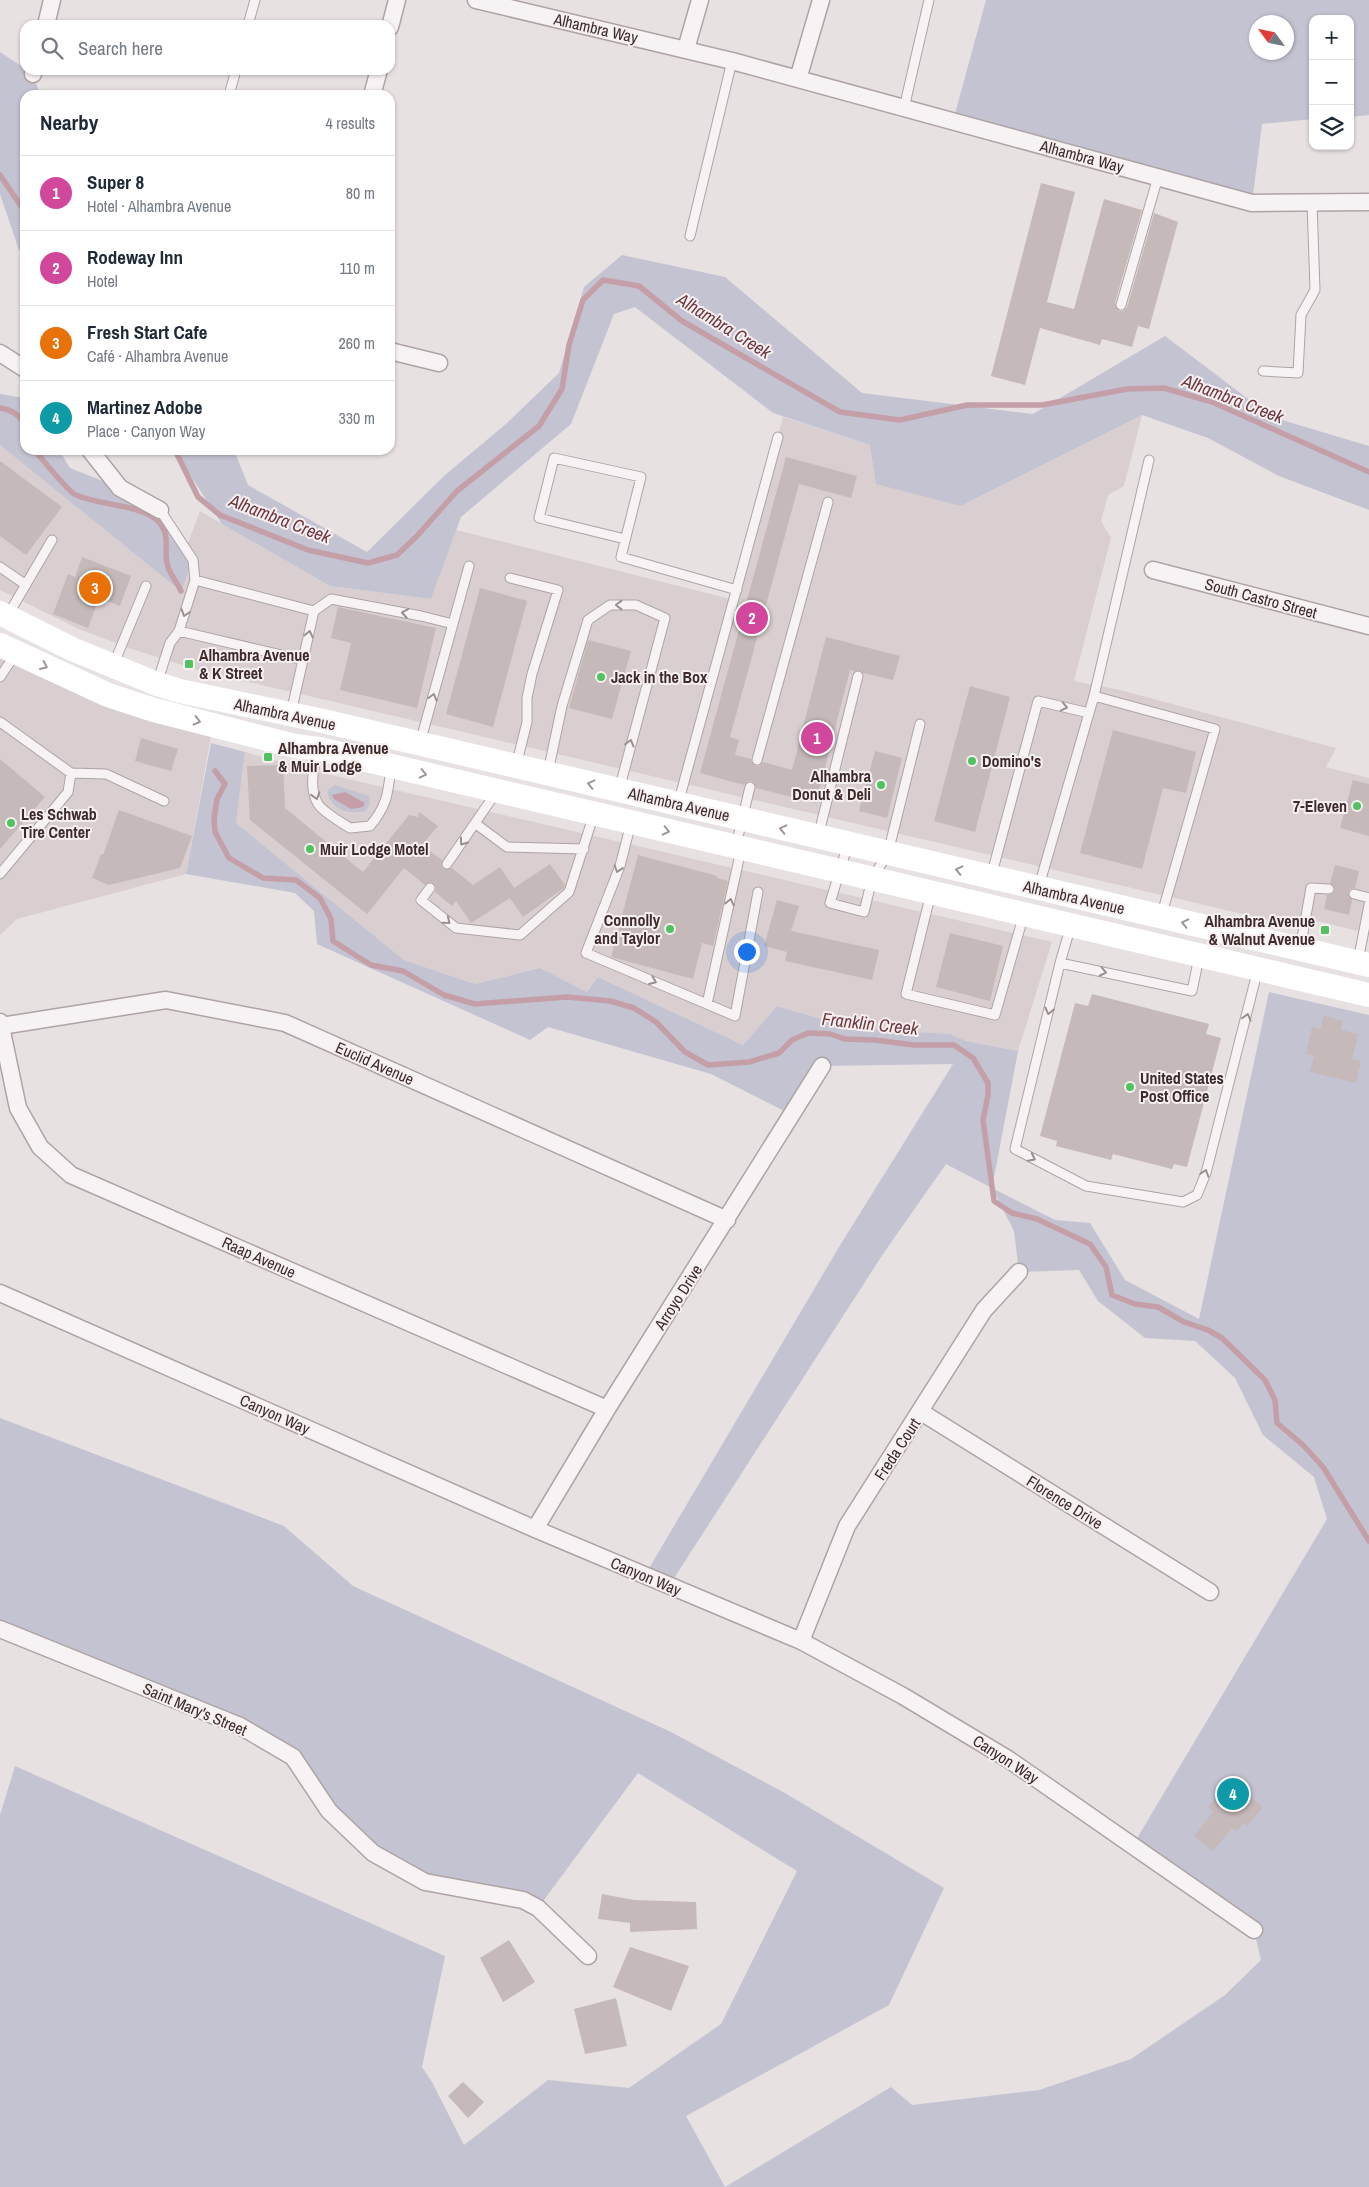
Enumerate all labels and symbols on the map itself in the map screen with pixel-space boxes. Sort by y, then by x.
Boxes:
street label: Alhambra Way [551,7,641,48]
north arrow [1249,15,1294,60]
street label: Alhambra Way [1037,134,1127,178]
water label: Alhambra Creek [672,286,777,365]
water label: Alhambra Creek [1178,367,1288,430]
water label: Alhambra Creek [225,487,335,550]
pin: 3 [79,569,111,607]
street label: South Castro Street [1202,572,1320,624]
pin: 2 [736,599,768,637]
one-way arrow [615,600,623,610]
one-way arrow [181,608,191,616]
one-way arrow [401,608,410,619]
one-way arrow [303,630,314,639]
place label: Alhambra Avenue & K Street [199,644,310,684]
marker: Alhambra Avenue & K Street [183,658,195,670]
one-way arrow [39,659,48,670]
place label: Jack in the Box [611,666,708,688]
marker: Jack in the Box [595,671,607,683]
street label: Alhambra Avenue [231,692,338,736]
one-way arrow [427,692,438,701]
one-way arrow [1059,701,1068,712]
one-way arrow [192,715,201,726]
pin: 1 [801,719,833,757]
place label: Alhambra Avenue & Muir Lodge [278,737,389,777]
one-way arrow [625,739,635,747]
place label: Domino's [982,750,1041,772]
marker: Alhambra Avenue & Muir Lodge [262,751,274,763]
marker: Domino's [966,755,978,767]
place label: Alhambra Donut & Deli [792,765,872,805]
one-way arrow [419,768,427,779]
one-way arrow [587,779,596,790]
marker: Alhambra Donut & Deli [875,779,887,791]
street label: Alhambra Avenue [625,781,732,826]
one-way arrow [311,792,321,800]
place label: 7-Eleven [1293,795,1347,817]
marker: 7-Eleven [1351,800,1363,812]
place label: Les Schwab Tire Center [21,803,97,843]
marker: Les Schwab Tire Center [5,817,17,829]
one-way arrow [779,824,788,835]
one-way arrow [662,825,671,835]
one-way arrow [459,837,469,846]
place label: Muir Lodge Motel [320,838,429,860]
marker: Muir Lodge Motel [304,843,316,855]
one-way arrow [614,865,624,873]
one-way arrow [954,865,963,876]
street label: Alhambra Avenue [1020,874,1127,919]
one-way arrow [724,898,734,906]
place label: Connolly and Taylor [595,909,661,949]
place label: Alhambra Avenue & Walnut Avenue [1204,910,1315,950]
one-way arrow [441,916,450,924]
one-way arrow [1181,918,1190,929]
marker: Connolly and Taylor [664,923,676,935]
marker: Alhambra Avenue & Walnut Avenue [1319,924,1331,936]
your location [734,939,760,965]
one-way arrow [1099,967,1107,977]
one-way arrow [648,975,657,986]
water label: Franklin Creek [821,1006,920,1041]
one-way arrow [1044,1006,1055,1015]
one-way arrow [1241,1012,1252,1021]
street label: Euclid Avenue [332,1036,418,1090]
place label: United States Post Office [1140,1067,1224,1107]
marker: United States Post Office [1124,1081,1136,1093]
one-way arrow [1027,1152,1036,1162]
one-way arrow [1199,1170,1209,1178]
street label: Raap Avenue [219,1231,299,1283]
street label: Arroyo Drive [648,1260,707,1335]
street label: Canyon Way [236,1389,314,1439]
street label: Freda Court [869,1413,925,1484]
street label: Florence Drive [1023,1470,1107,1534]
street label: Canyon Way [607,1551,685,1601]
street label: Saint Mary's Street [140,1677,251,1741]
street label: Canyon Way [969,1729,1044,1789]
pin: 4 [1217,1775,1249,1813]

